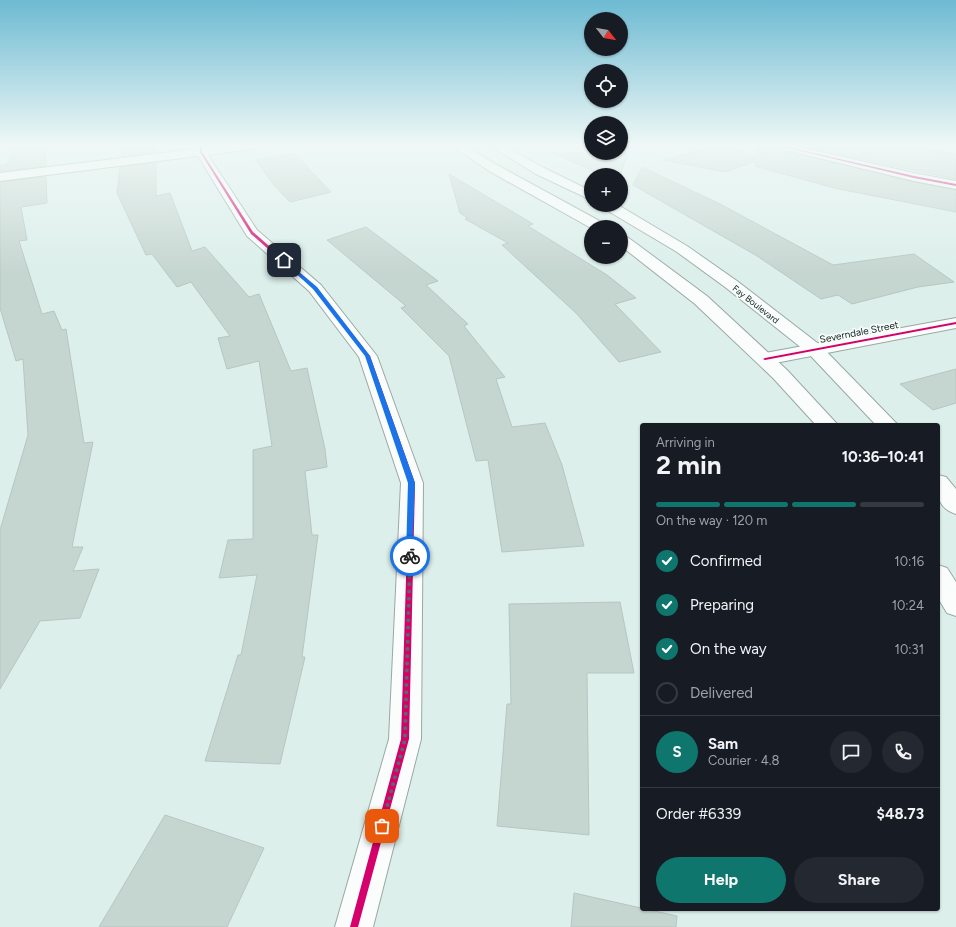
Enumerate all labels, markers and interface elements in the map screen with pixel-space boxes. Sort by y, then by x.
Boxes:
north arrow [584,12,628,56]
map controls [584,12,628,264]
button: locate [584,64,628,108]
button: layers [584,116,628,160]
button: + [584,168,628,212]
button: − [584,220,628,264]
pin [267,243,301,277]
icon: home [273,249,295,271]
street label: Fay Boulevard [730,282,782,326]
street label: Severndale Street [818,318,900,346]
text: Arriving in [656,435,715,450]
text: 10:36–10:41 [842,448,924,466]
text: 2 min [656,449,722,481]
text: On the way · 120 m [656,513,767,528]
courier [390,536,430,576]
icon: bike [399,545,421,567]
icon: check [656,550,678,572]
text: Confirmed [690,552,762,570]
text: 10:16 [894,554,924,569]
icon: check [656,594,678,616]
text: Preparing [690,596,754,614]
text: 10:24 [892,598,924,613]
icon: check [656,638,678,660]
text: On the way [690,640,767,658]
text: 10:31 [895,642,924,657]
text: Delivered [690,684,753,702]
button: chat [830,731,872,773]
button: phone [882,731,924,773]
text: Sam [708,735,738,753]
text: S [672,743,682,761]
text: Courier · 4.8 [708,753,780,768]
text: Order #6339 [656,805,741,823]
text: $48.73 [877,805,924,823]
pin [365,809,399,843]
icon: bag [371,815,393,837]
button: Help [656,857,786,903]
button: Share [794,857,924,903]

